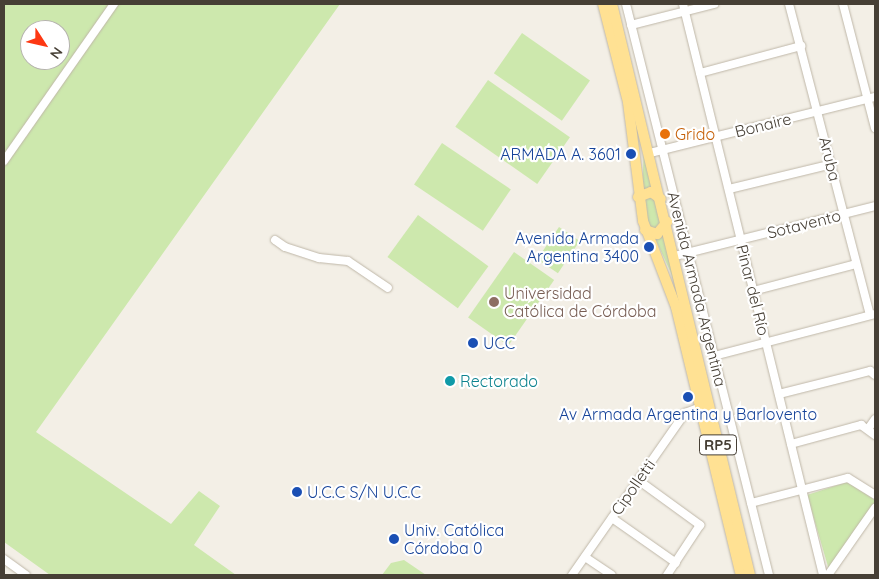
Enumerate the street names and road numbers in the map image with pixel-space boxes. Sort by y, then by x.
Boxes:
street label: Bonaire [733,109,793,141]
street label: Aruba [815,135,845,183]
street label: Avenida Armada Argentina [663,189,731,389]
street label: Sotavento [765,206,843,242]
street label: Pinar del Río [732,243,774,337]
road number: RP5 [698,432,738,458]
street label: Cipolletti [607,455,659,519]

